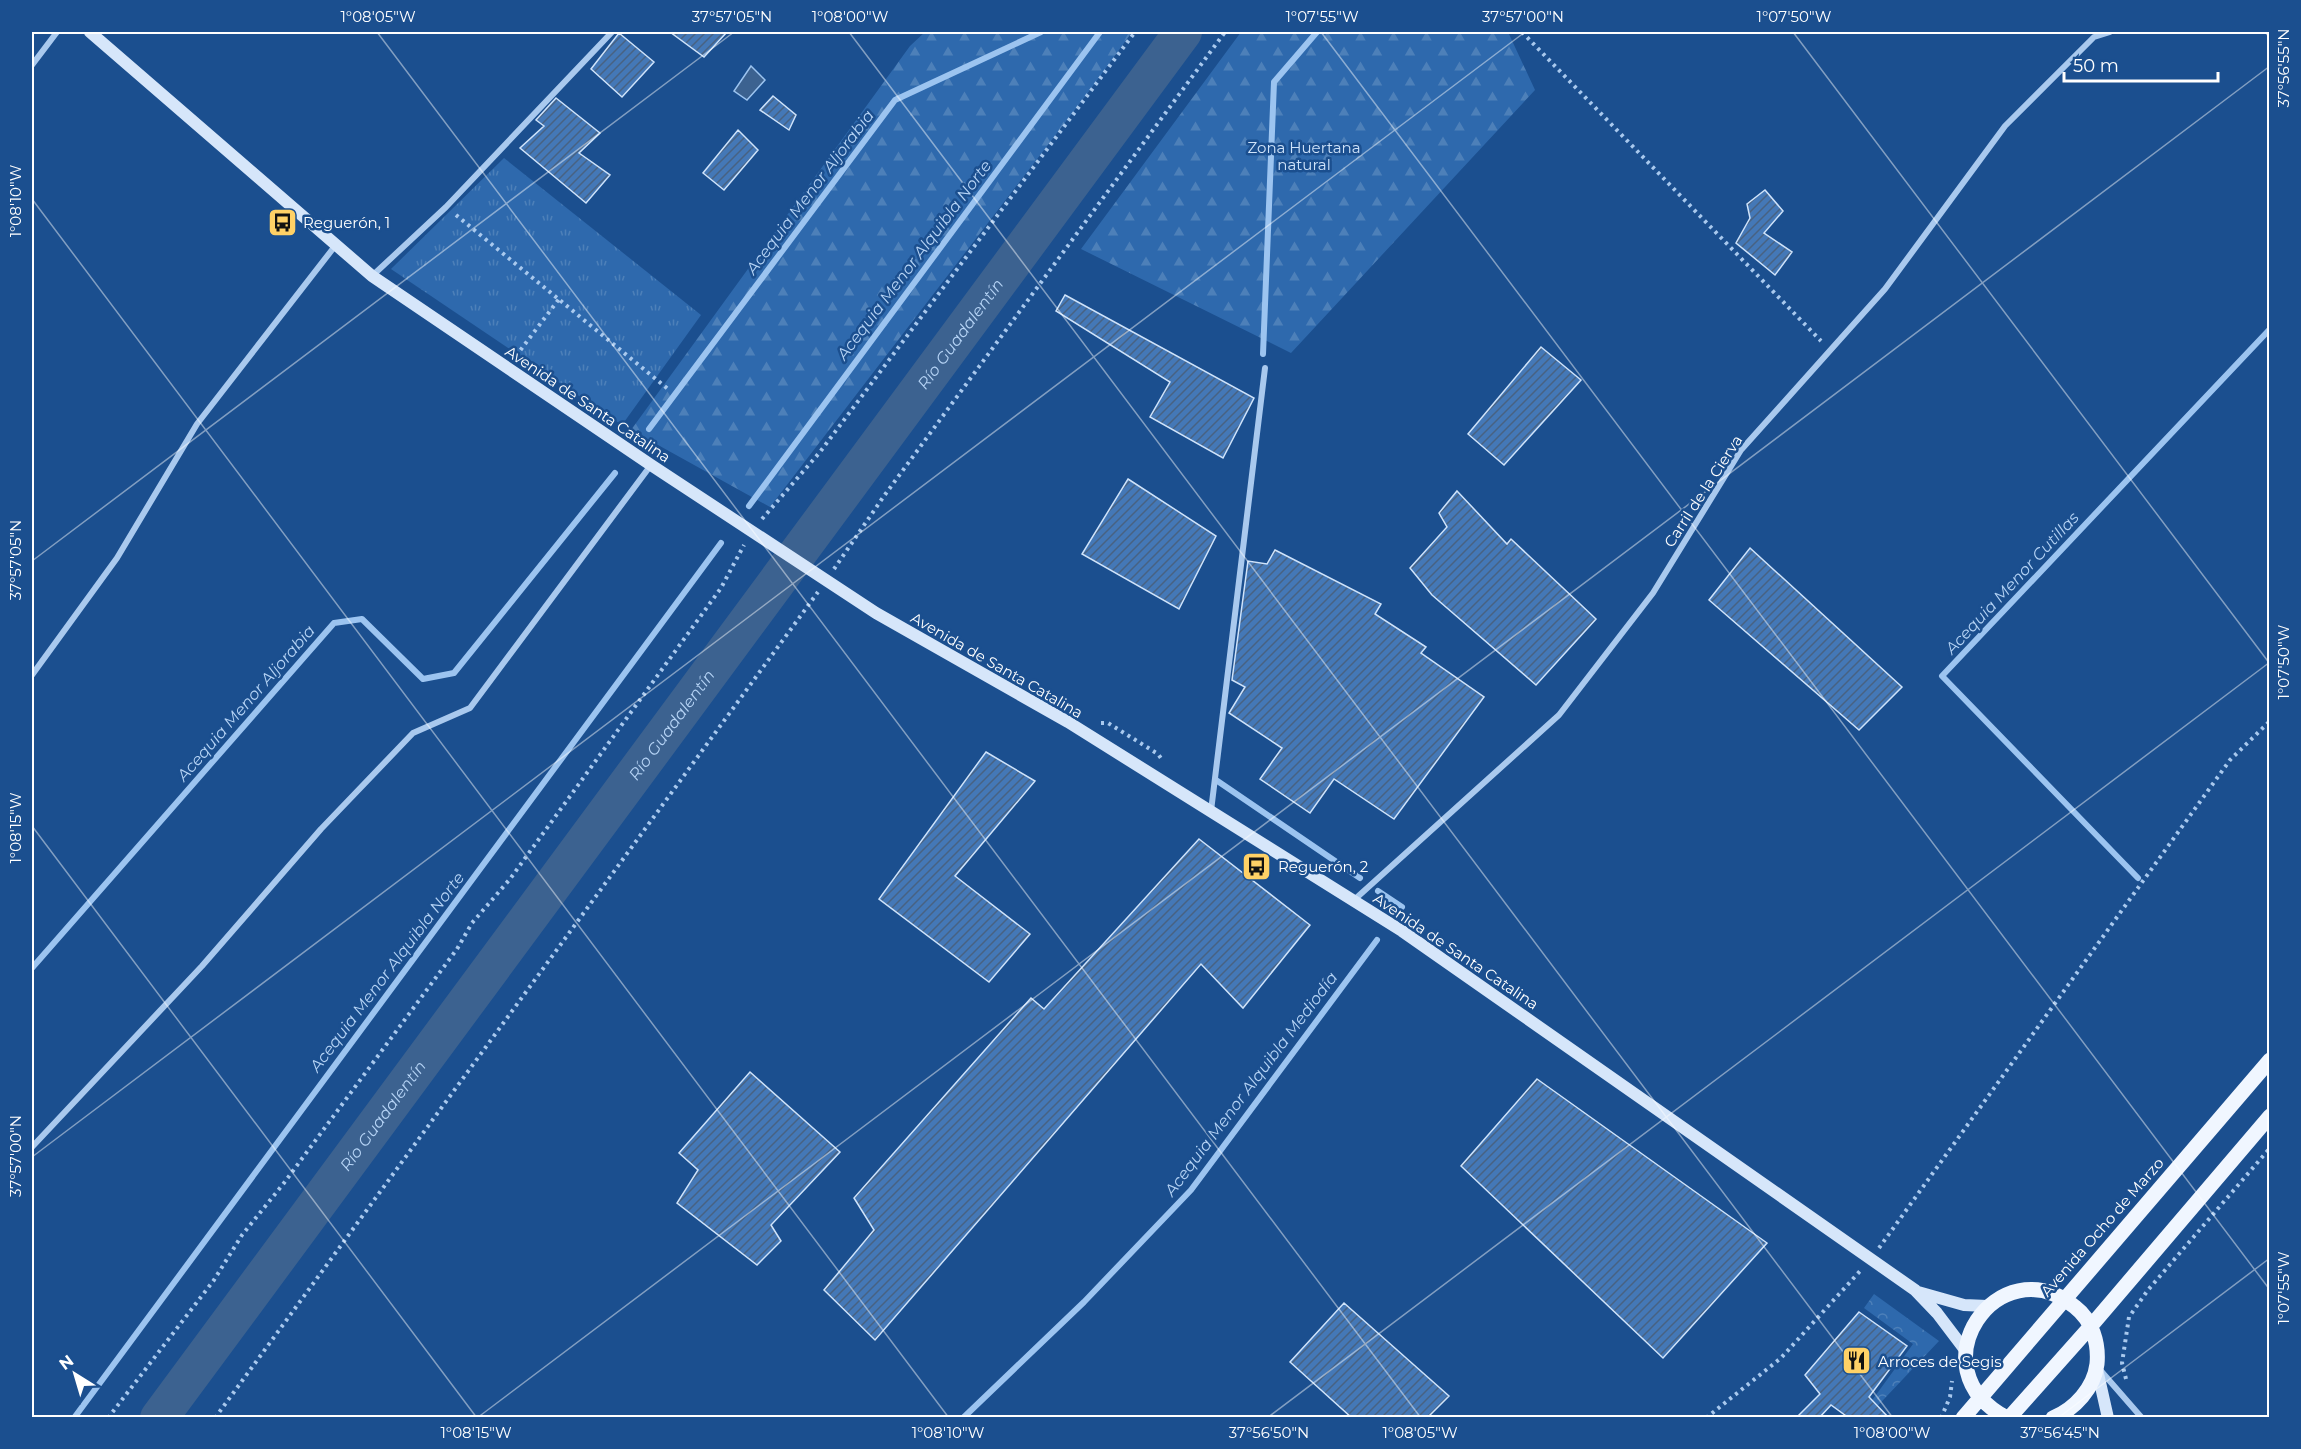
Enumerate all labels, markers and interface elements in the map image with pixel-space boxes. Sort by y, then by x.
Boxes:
text: 1°08'05"W [340,7,416,26]
text: 37°57'05"N [692,7,772,26]
text: 1°08'00"W [812,7,889,26]
text: 1°07'55"W [1285,7,1359,26]
text: 37°57'00"N [1482,7,1564,26]
text: 1°07'50"W [1757,7,1832,26]
text: 37°56'55"N [2274,29,2293,107]
scale bar [2064,45,2218,83]
text: 50 m [2073,55,2119,77]
water label: Acequia Menor Aljorabia [741,106,878,279]
park label: Zona Huertana natural [1247,138,1361,174]
water label: Acequia Menor Alquibla Norte [832,157,995,364]
text: 1°08'10"W [6,164,25,237]
bus stop icon: Reguerón, 1 [266,206,298,238]
place label: Reguerón, 1 [303,213,390,232]
water label: Río Guadalentín [913,275,1007,393]
street label: Avenida de Santa Catalina [502,341,674,467]
street label: Carril de la Cierva [1660,431,1746,551]
water label: Acequia Menor Cutillas [1940,508,2083,659]
text: 37°57'05"N [6,520,25,600]
street label: Avenida de Santa Catalina [908,608,1086,722]
water label: Acequia Menor Aljorabia [172,621,319,786]
text: 1°07'50"W [2274,624,2293,699]
water label: Río Guadalentín [624,666,718,784]
text: 1°08'15"W [6,792,25,864]
bus stop icon: Reguerón, 2 [1241,850,1273,882]
place label: Reguerón, 2 [1278,857,1368,876]
water label: Acequia Menor Alquibla Norte [305,869,468,1076]
street label: Avenida de Santa Catalina [1370,888,1542,1014]
water label: Acequia Menor Alquibla Mediodía [1160,968,1342,1200]
water label: Río Guadalentín [335,1057,429,1174]
text: 37°57'00"N [6,1115,25,1197]
street label: Avenida Ocho de Marzo [2036,1154,2168,1300]
text: 1°07'55"W [2274,1251,2293,1325]
north arrow [45,1344,105,1404]
restaurant icon: Arroces de Segis [1841,1345,1873,1377]
text: N [55,1351,77,1374]
place label: Arroces de Segis [1878,1352,2002,1371]
text: 1°08'15"W [440,1423,512,1442]
text: 1°08'10"W [912,1423,985,1442]
text: 37°56'50"N [1229,1423,1309,1442]
text: 1°08'05"W [1382,1423,1458,1442]
text: 1°08'00"W [1854,1423,1931,1442]
text: 37°56'45"N [2020,1423,2100,1442]

